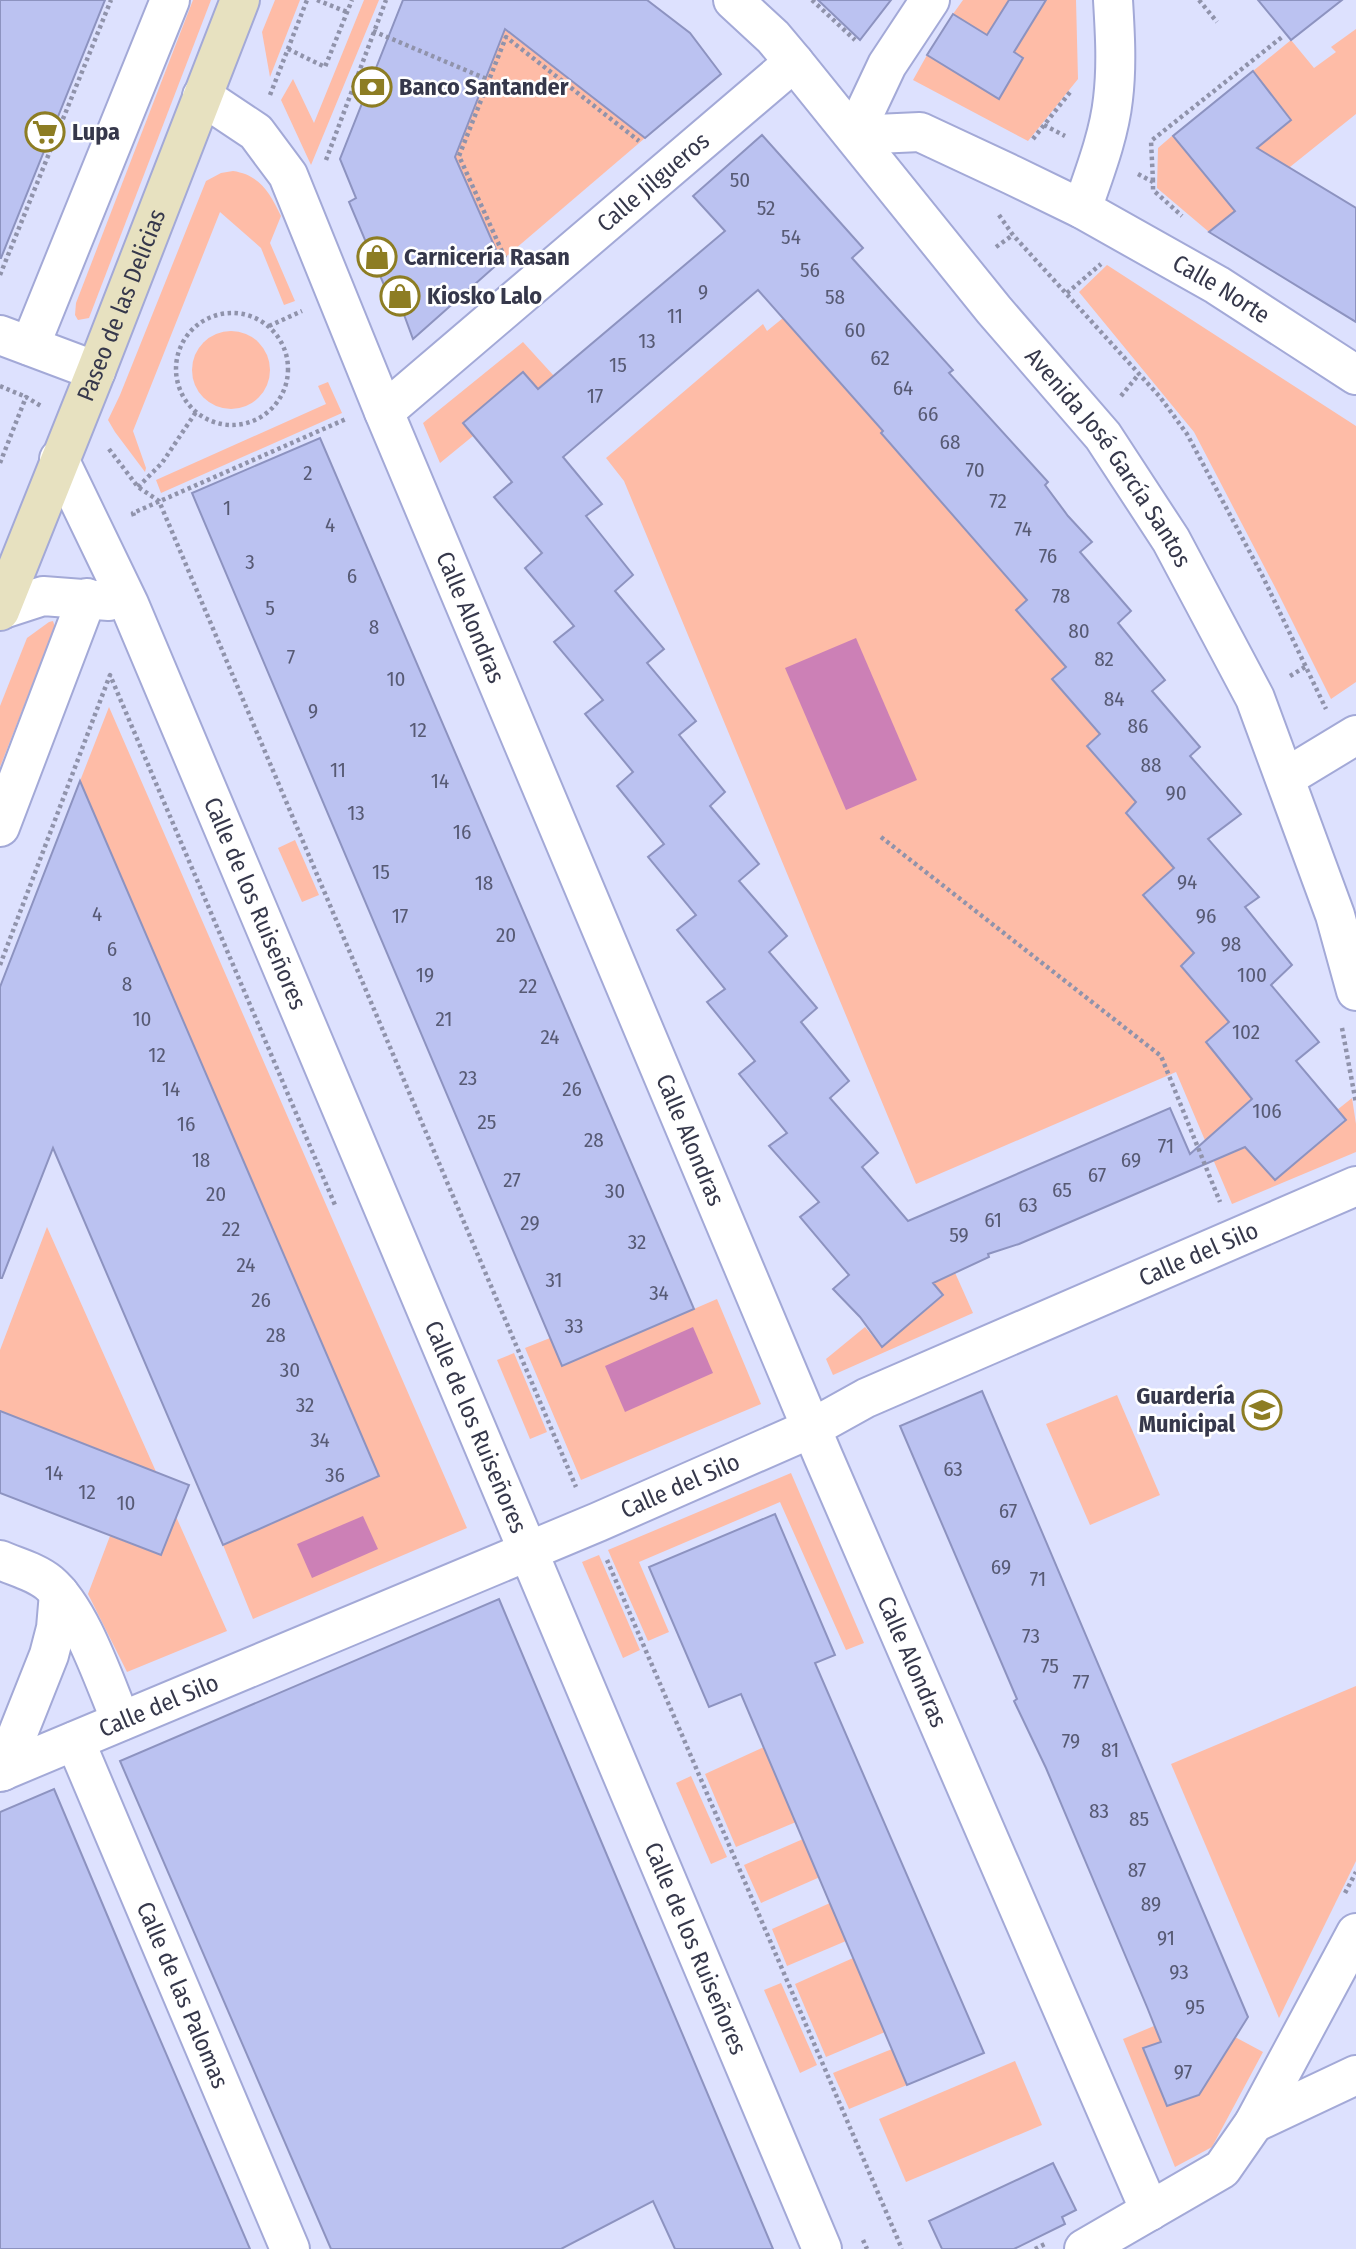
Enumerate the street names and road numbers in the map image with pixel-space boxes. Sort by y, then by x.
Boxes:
street label: Calle Jilgueros [591,127,715,238]
street label: Paseo de las Delicias [71,205,171,405]
street label: Calle Norte [1168,249,1275,329]
street label: Avenida José García Santos [1019,342,1197,572]
street label: Calle Alondras [430,547,510,687]
street label: Calle de los Ruiseñores [198,793,312,1014]
street label: Calle Alondras [650,1070,730,1210]
street label: Calle del Silo [1135,1216,1262,1292]
street label: Calle de los Ruiseñores [419,1317,533,1537]
street label: Calle del Silo [616,1447,744,1524]
street label: Calle Alondras [871,1592,953,1732]
street label: Calle del Silo [95,1668,223,1743]
street label: Calle de los Ruiseñores [638,1838,753,2059]
street label: Calle de las Palomas [131,1898,234,2093]

